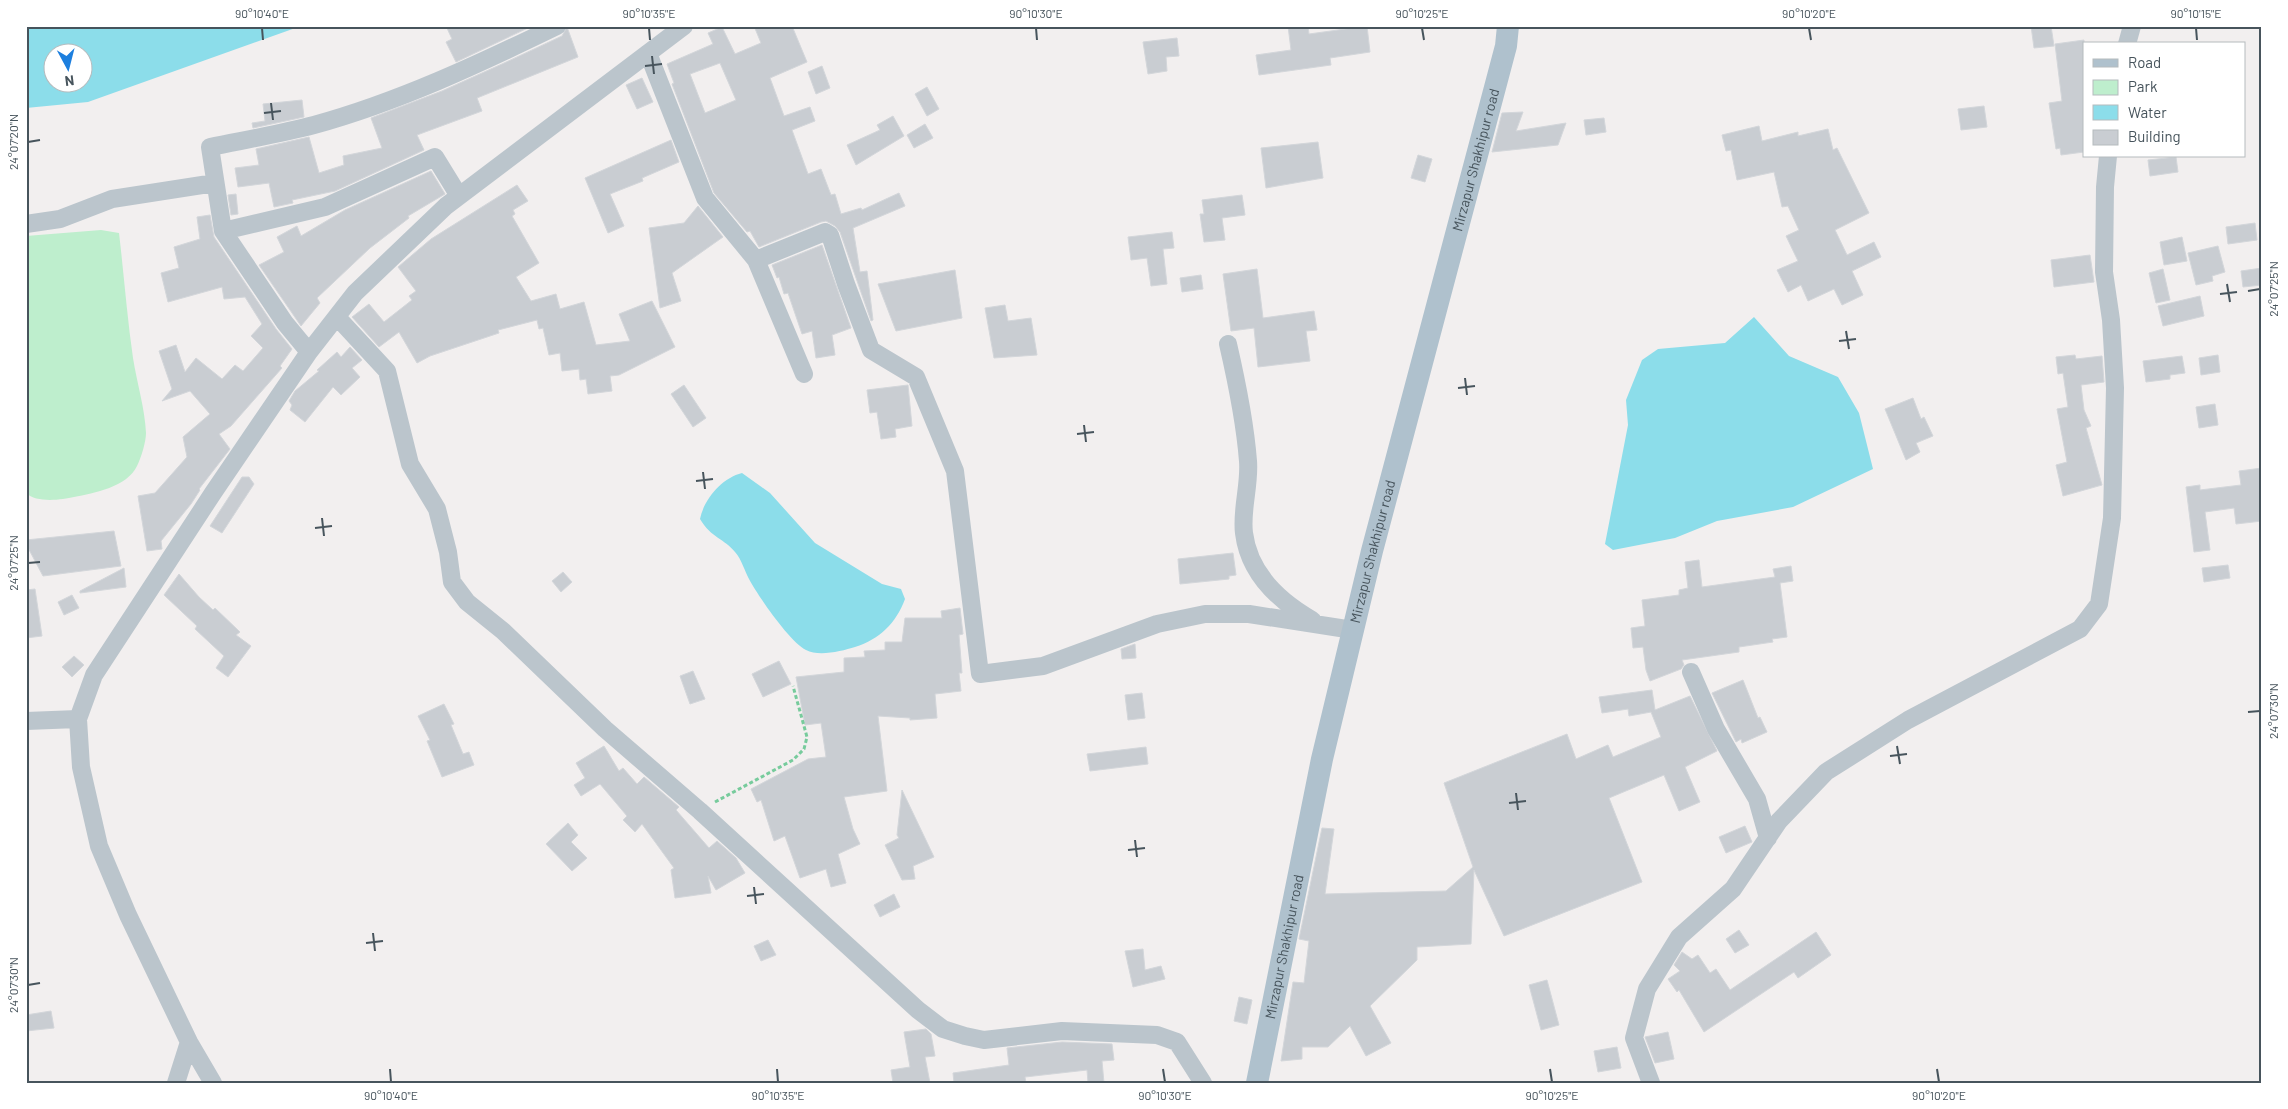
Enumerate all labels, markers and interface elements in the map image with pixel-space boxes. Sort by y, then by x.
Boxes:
text: 90°10'40"E [235,6,289,20]
text: 90°10'35"E [623,6,675,20]
text: 90°10'30"E [1009,6,1063,20]
text: 90°10'25"E [1395,6,1449,20]
text: 90°10'20"E [1782,6,1836,20]
text: 90°10'15"E [2171,6,2221,20]
north arrow [42,42,92,92]
legend [2083,42,2246,158]
text: Road [2128,53,2161,71]
text: N [64,72,75,90]
text: Park [2128,77,2158,95]
street label: Mirzapur Shakhipur road [1448,87,1502,233]
text: Water [2128,103,2167,121]
text: 24°07'20"N [6,114,20,170]
text: Building [2128,127,2181,145]
text: 24°07'25"N [2266,261,2280,317]
street label: Mirzapur Shakhipur road [1346,478,1398,625]
text: 24°07'25"N [6,535,20,591]
text: 24°07'30"N [2266,683,2280,739]
street label: Mirzapur Shakhipur road [1261,873,1307,1020]
text: 24°07'30"N [6,957,20,1013]
text: 90°10'40"E [364,1088,418,1102]
text: 90°10'35"E [752,1088,804,1102]
text: 90°10'30"E [1138,1088,1192,1102]
text: 90°10'25"E [1525,1088,1579,1102]
text: 90°10'20"E [1912,1088,1966,1102]

